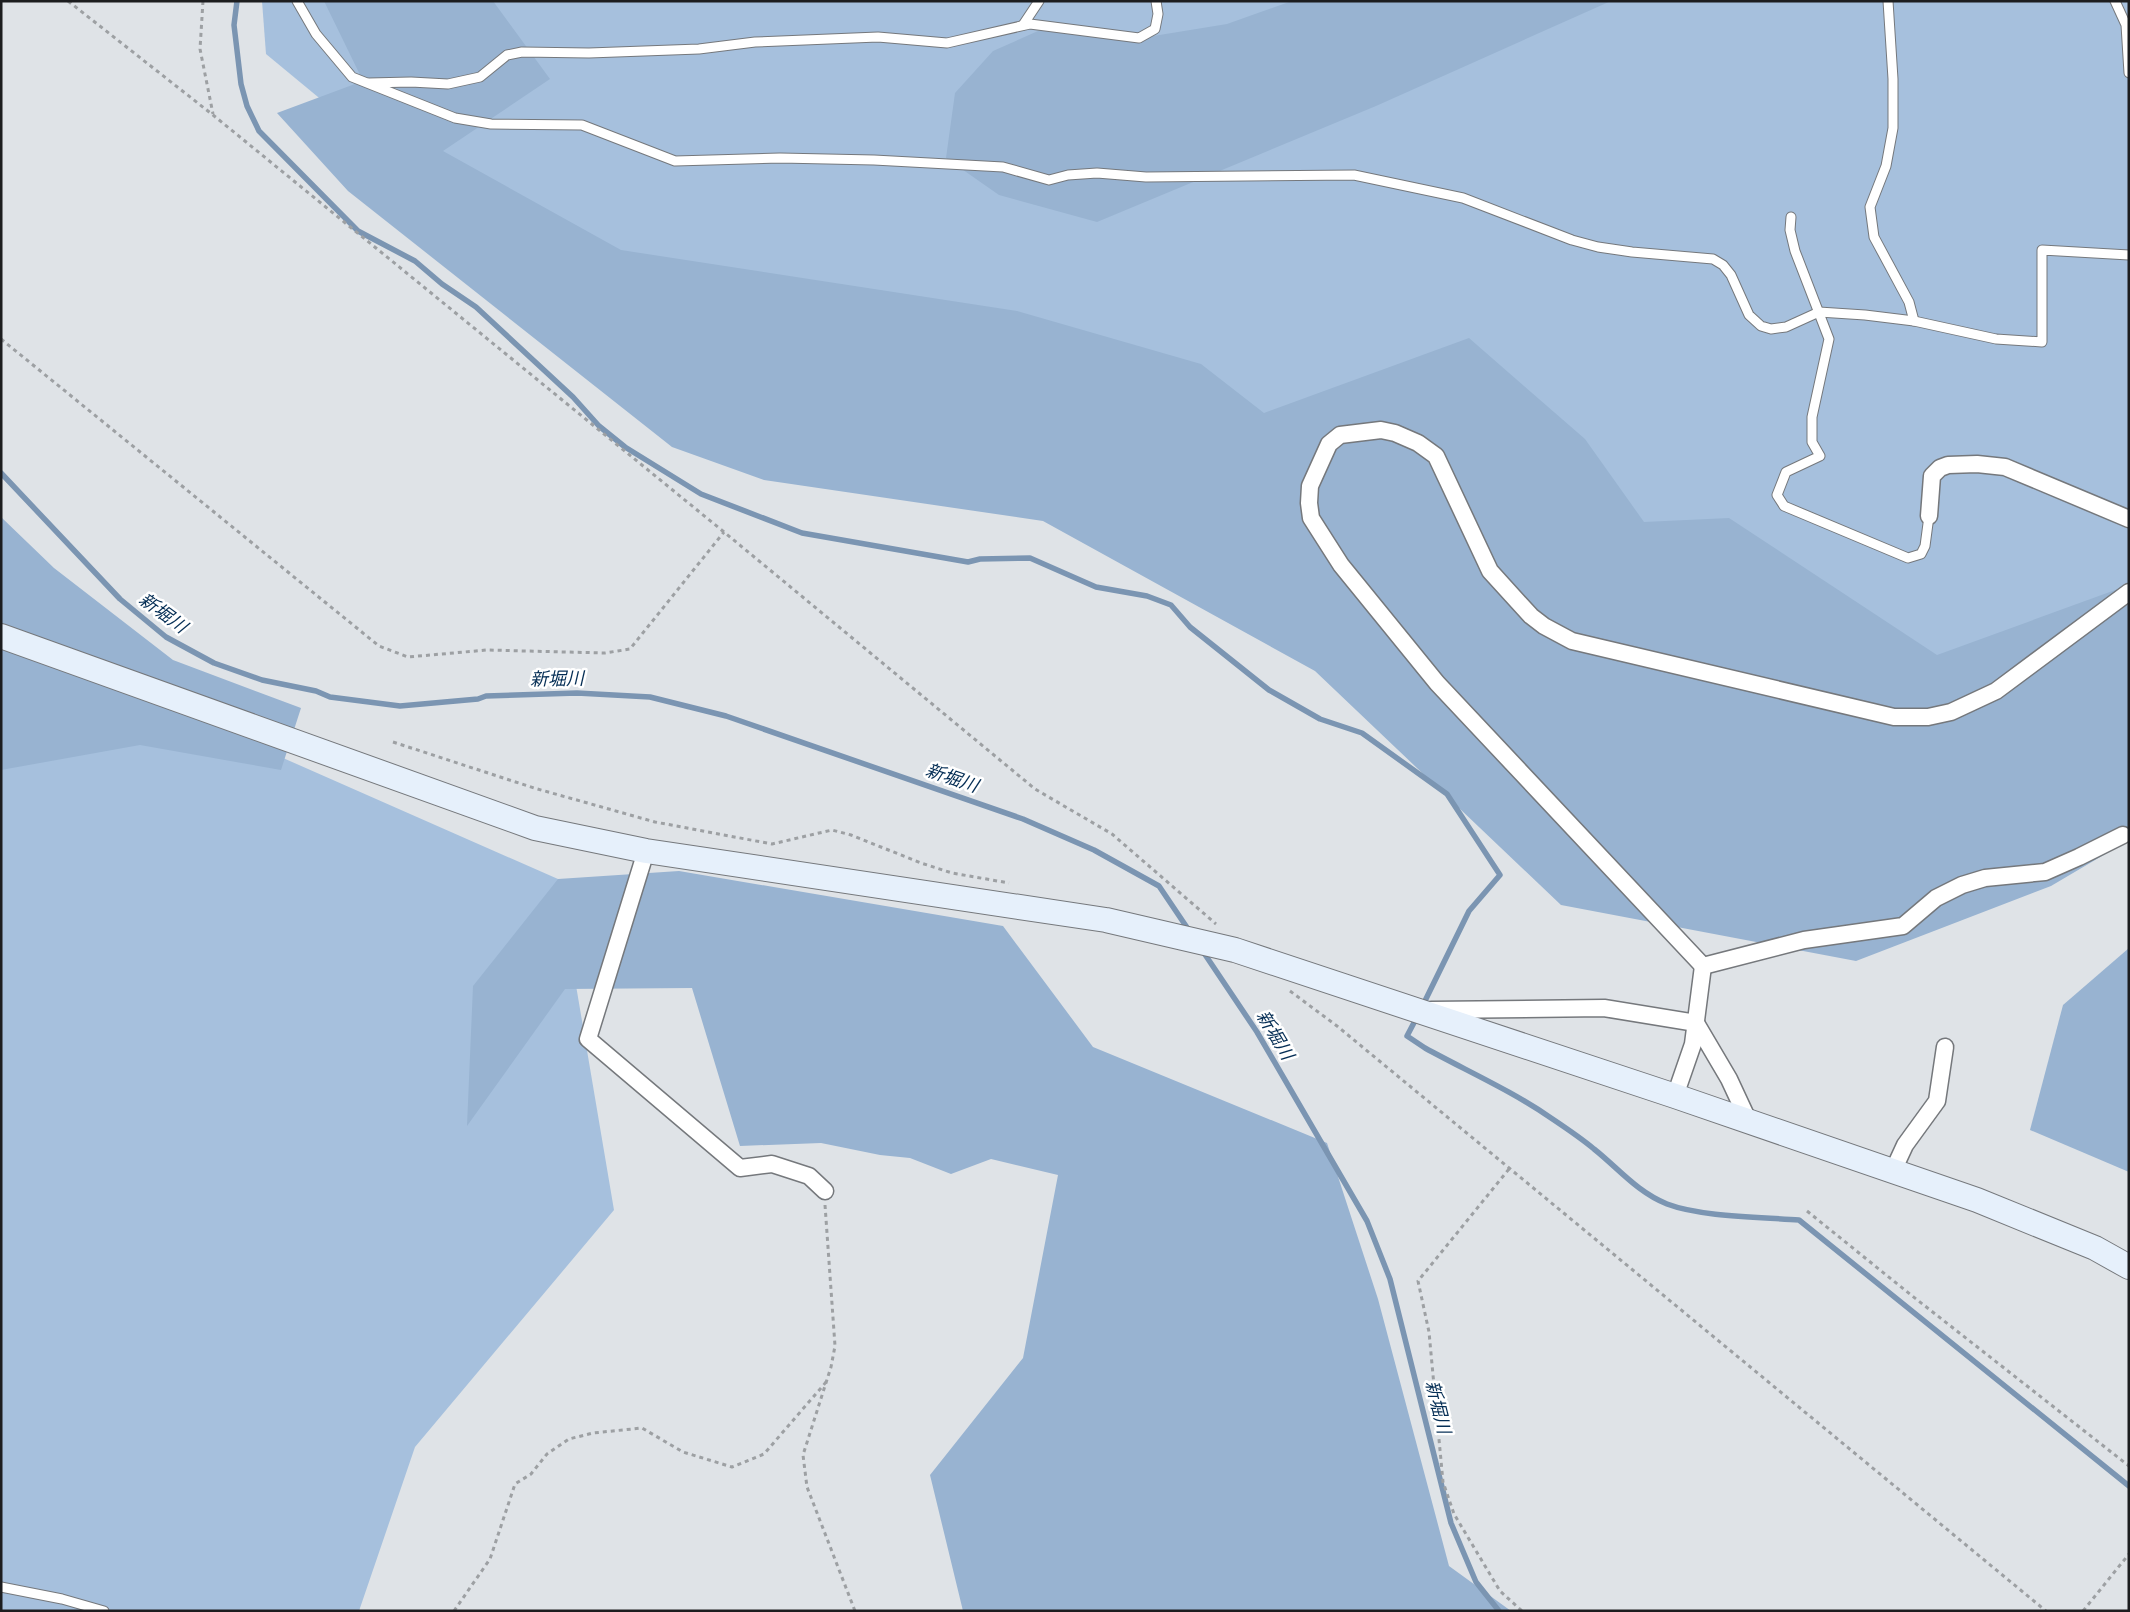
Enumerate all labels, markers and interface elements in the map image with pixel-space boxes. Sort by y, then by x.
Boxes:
water label: 新堀川 [134,587,194,640]
water label: 新堀川 [530,665,586,691]
water label: 新堀川 [923,757,984,799]
water label: 新堀川 [1251,1005,1301,1066]
water label: 新堀川 [1420,1378,1458,1438]

